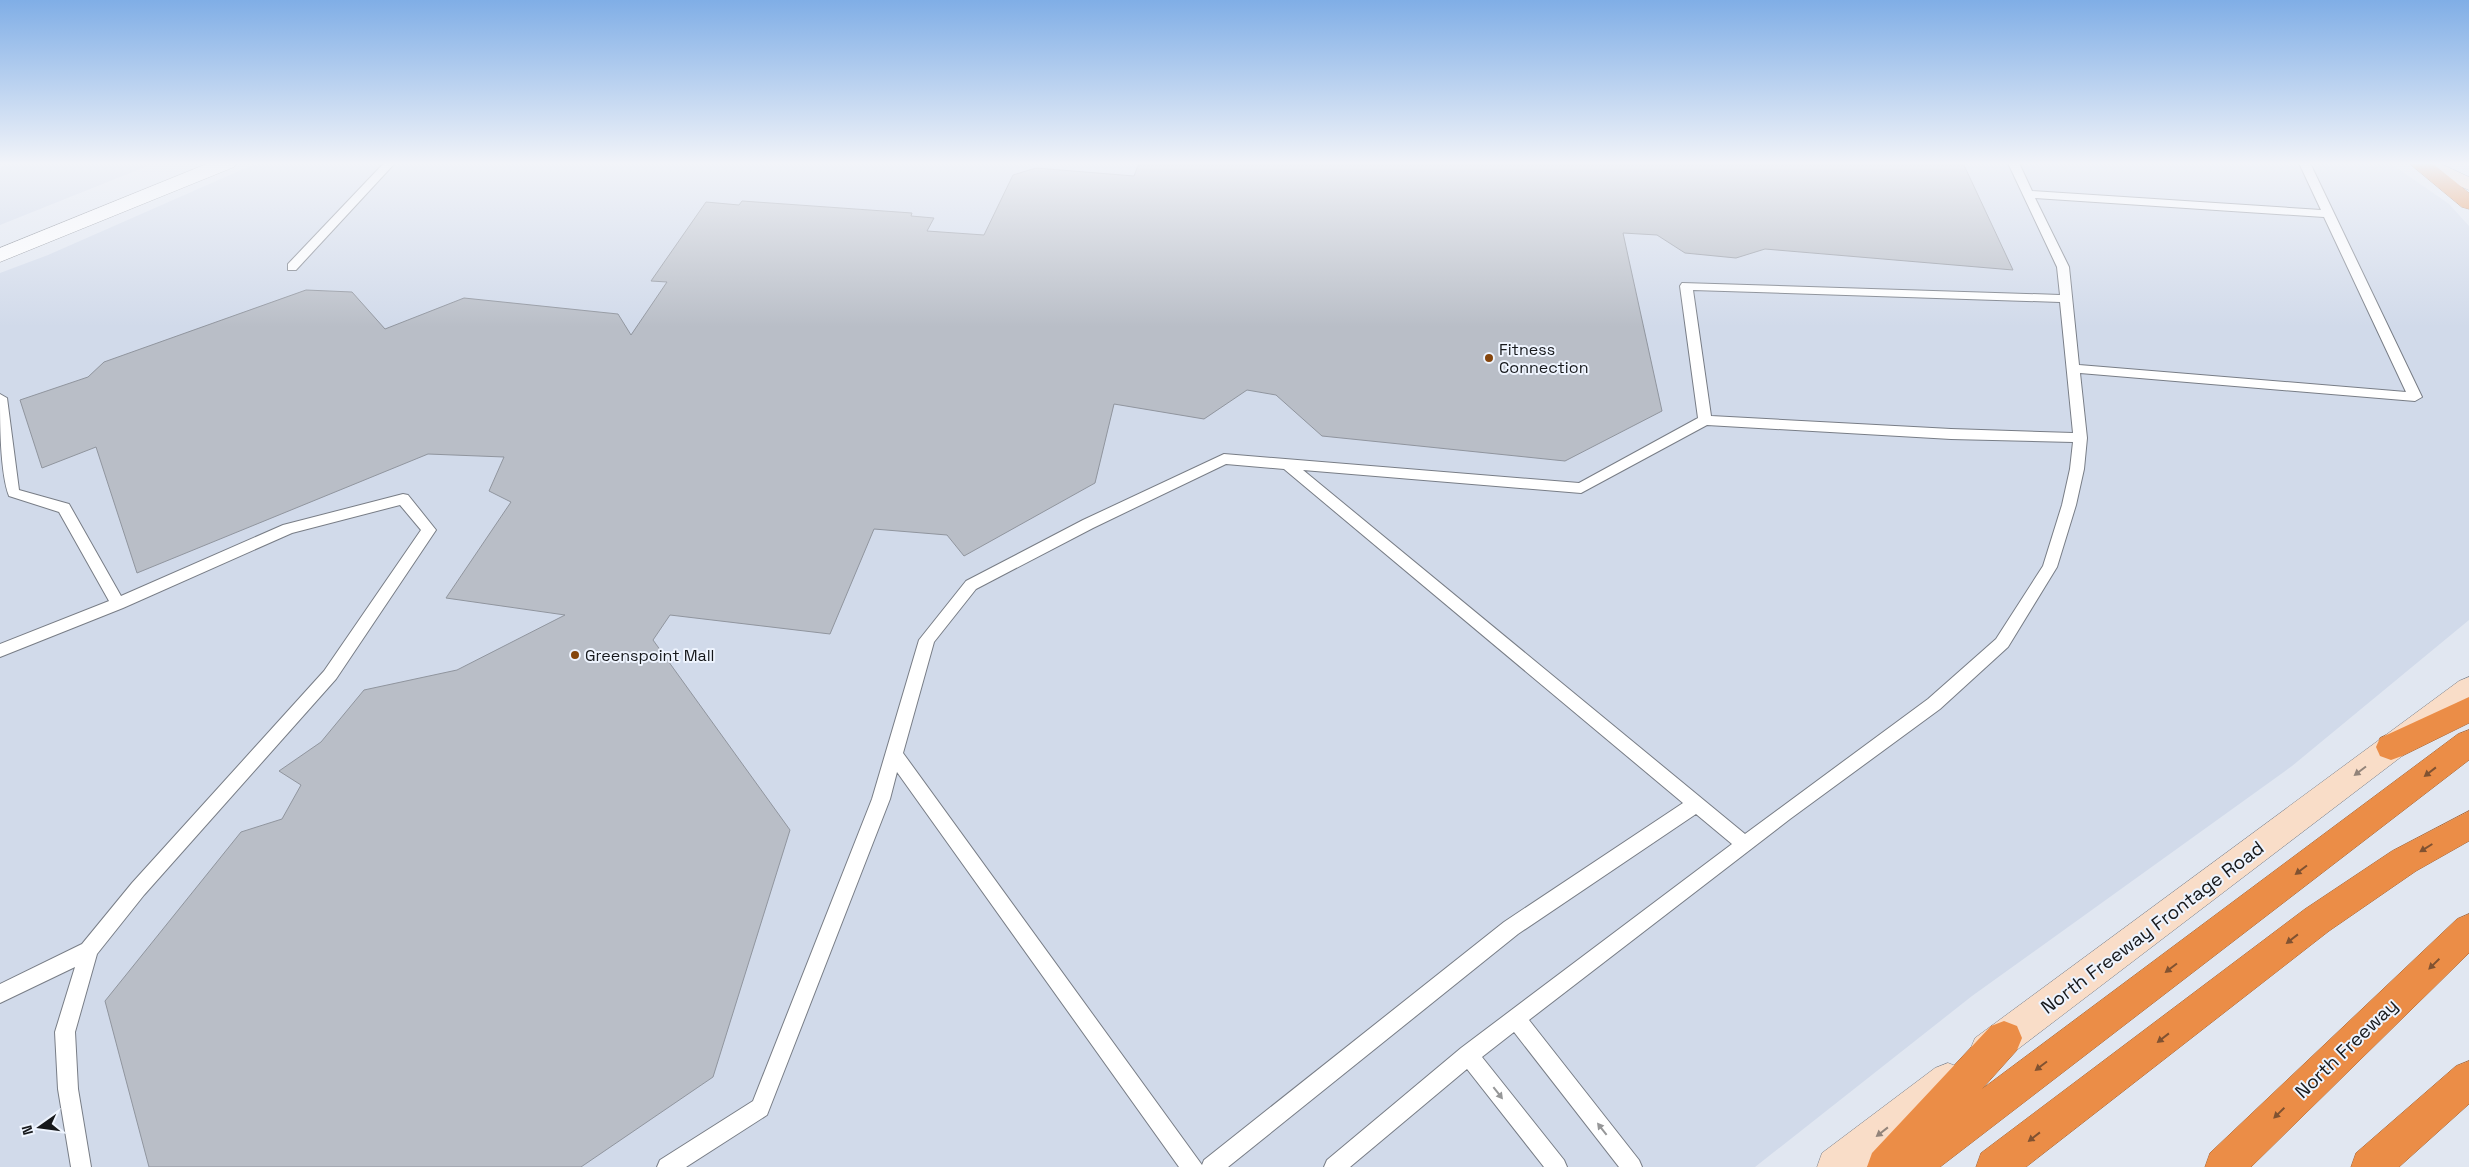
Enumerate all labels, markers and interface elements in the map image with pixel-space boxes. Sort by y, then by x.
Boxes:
place label: Fitness Connection [1499,339,1588,378]
marker: Fitness Connection [1483,352,1495,364]
place label: Greenspoint Mall [585,645,715,666]
marker: Greenspoint Mall [569,649,581,661]
one-way arrow [2354,765,2367,776]
one-way arrow [2424,767,2437,778]
street label: North Freeway Frontage Road [2036,835,2269,1020]
one-way arrow [2419,843,2432,852]
one-way arrow [2295,865,2308,876]
one-way arrow [2286,934,2299,945]
one-way arrow [2428,958,2440,970]
one-way arrow [2164,963,2178,973]
street label: North Freeway [2290,993,2403,1104]
one-way arrow [2157,1033,2170,1044]
one-way arrow [2034,1061,2048,1071]
one-way arrow [1493,1086,1504,1099]
north arrow [15,1102,65,1152]
one-way arrow [2274,1107,2286,1119]
one-way arrow [1596,1122,1607,1135]
text: N [18,1123,37,1137]
one-way arrow [1876,1126,1889,1137]
one-way arrow [2028,1132,2041,1143]

